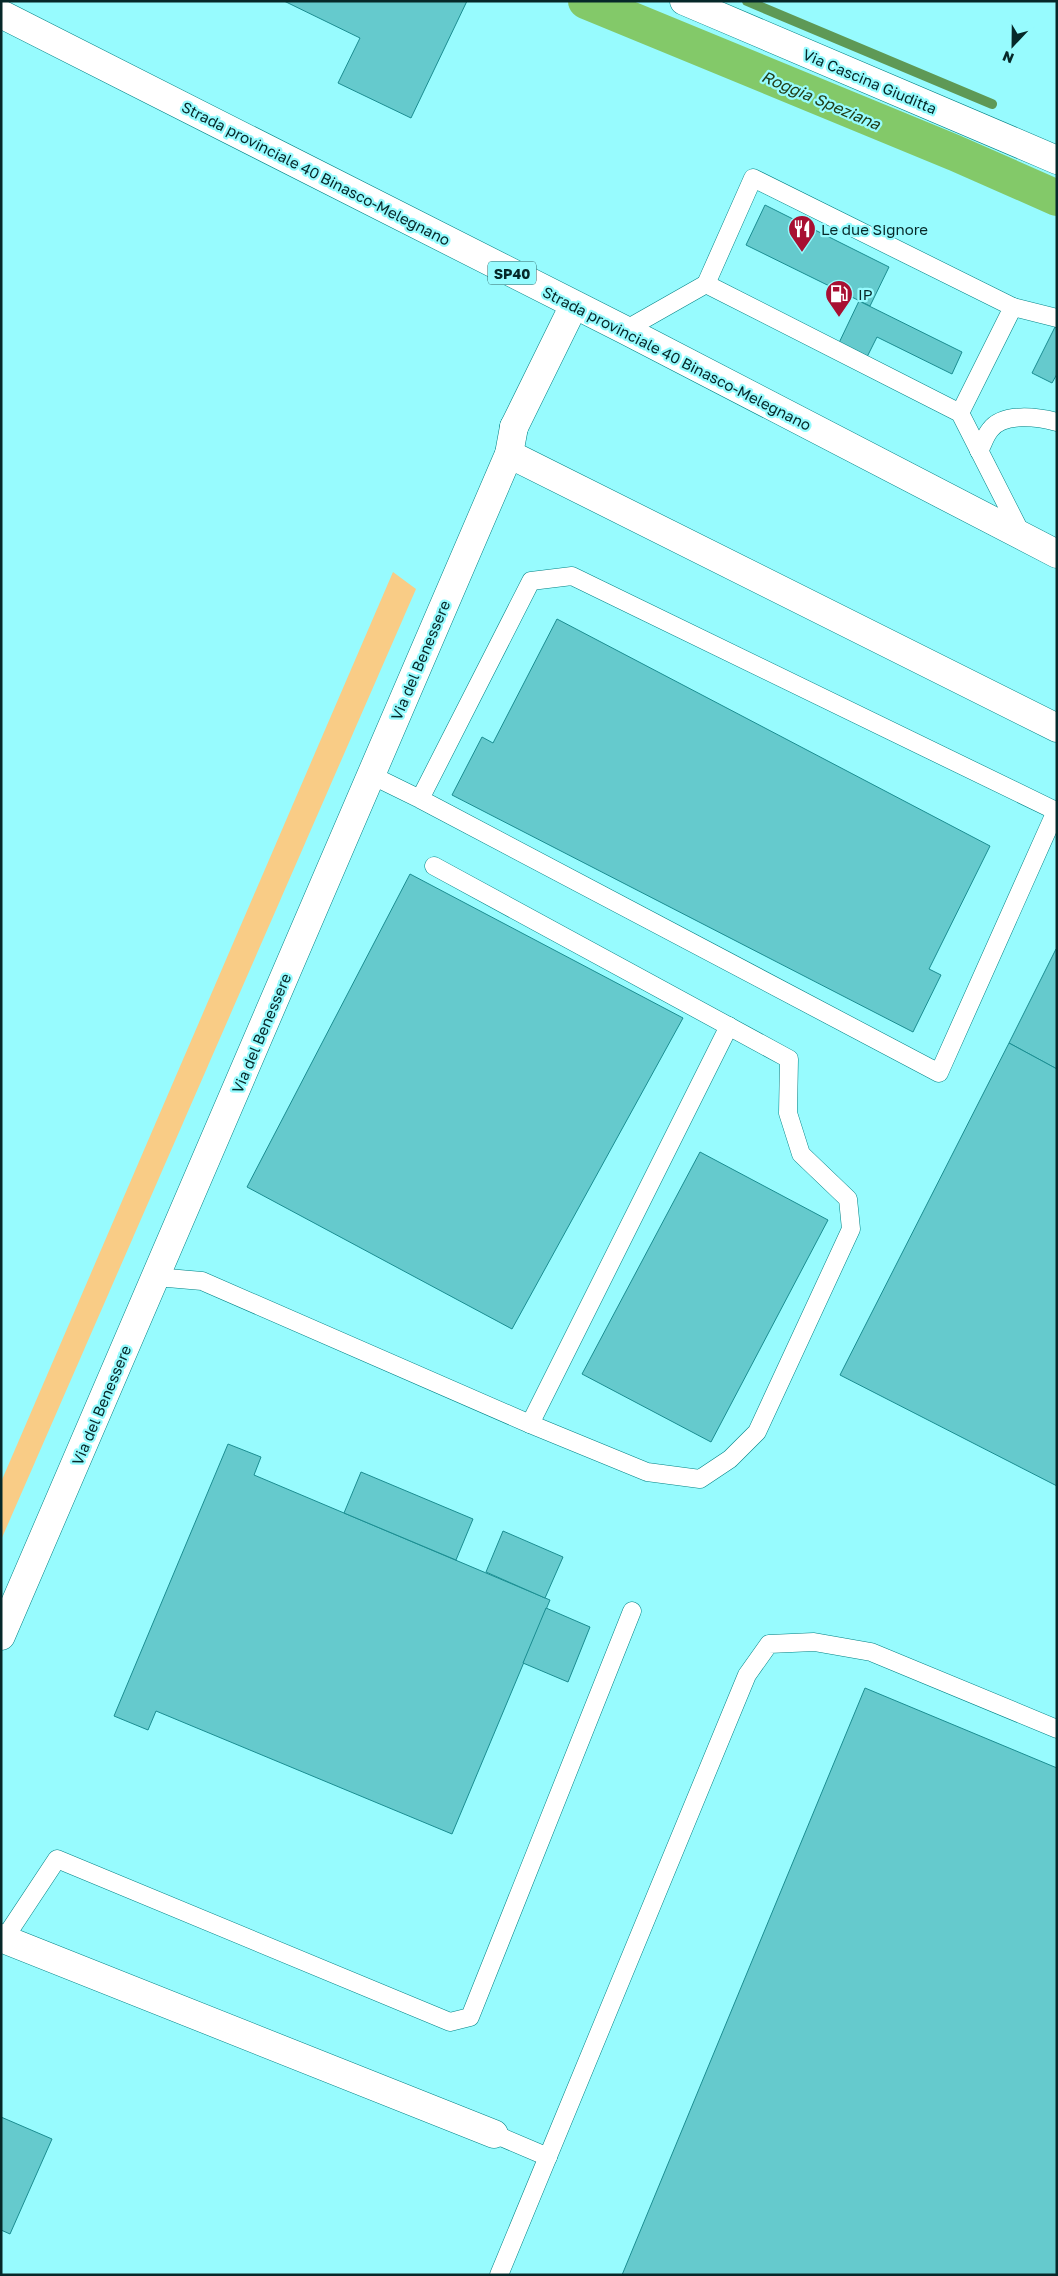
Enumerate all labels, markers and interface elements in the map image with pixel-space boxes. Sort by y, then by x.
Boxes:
north arrow [988,20,1038,70]
street label: Via Cascina Giuditta [800,45,940,117]
text: N [1000,48,1016,67]
water label: Roggia Speziana [759,66,884,134]
street label: Strada provinciale 40 Binasco-Melegnano [179,97,453,249]
restaurant icon: Le due Signore [787,214,817,253]
place label: Le due Signore [821,220,928,238]
road number: SP40 [488,262,536,284]
fuel station icon: IP [824,279,854,318]
street label: Strada provinciale 40 Binasco-Melegnano [540,282,814,434]
place label: IP [858,285,873,303]
street label: Via del Benessere [387,597,453,723]
street label: Via del Benessere [228,970,294,1096]
street label: Via del Benessere [68,1342,134,1468]

